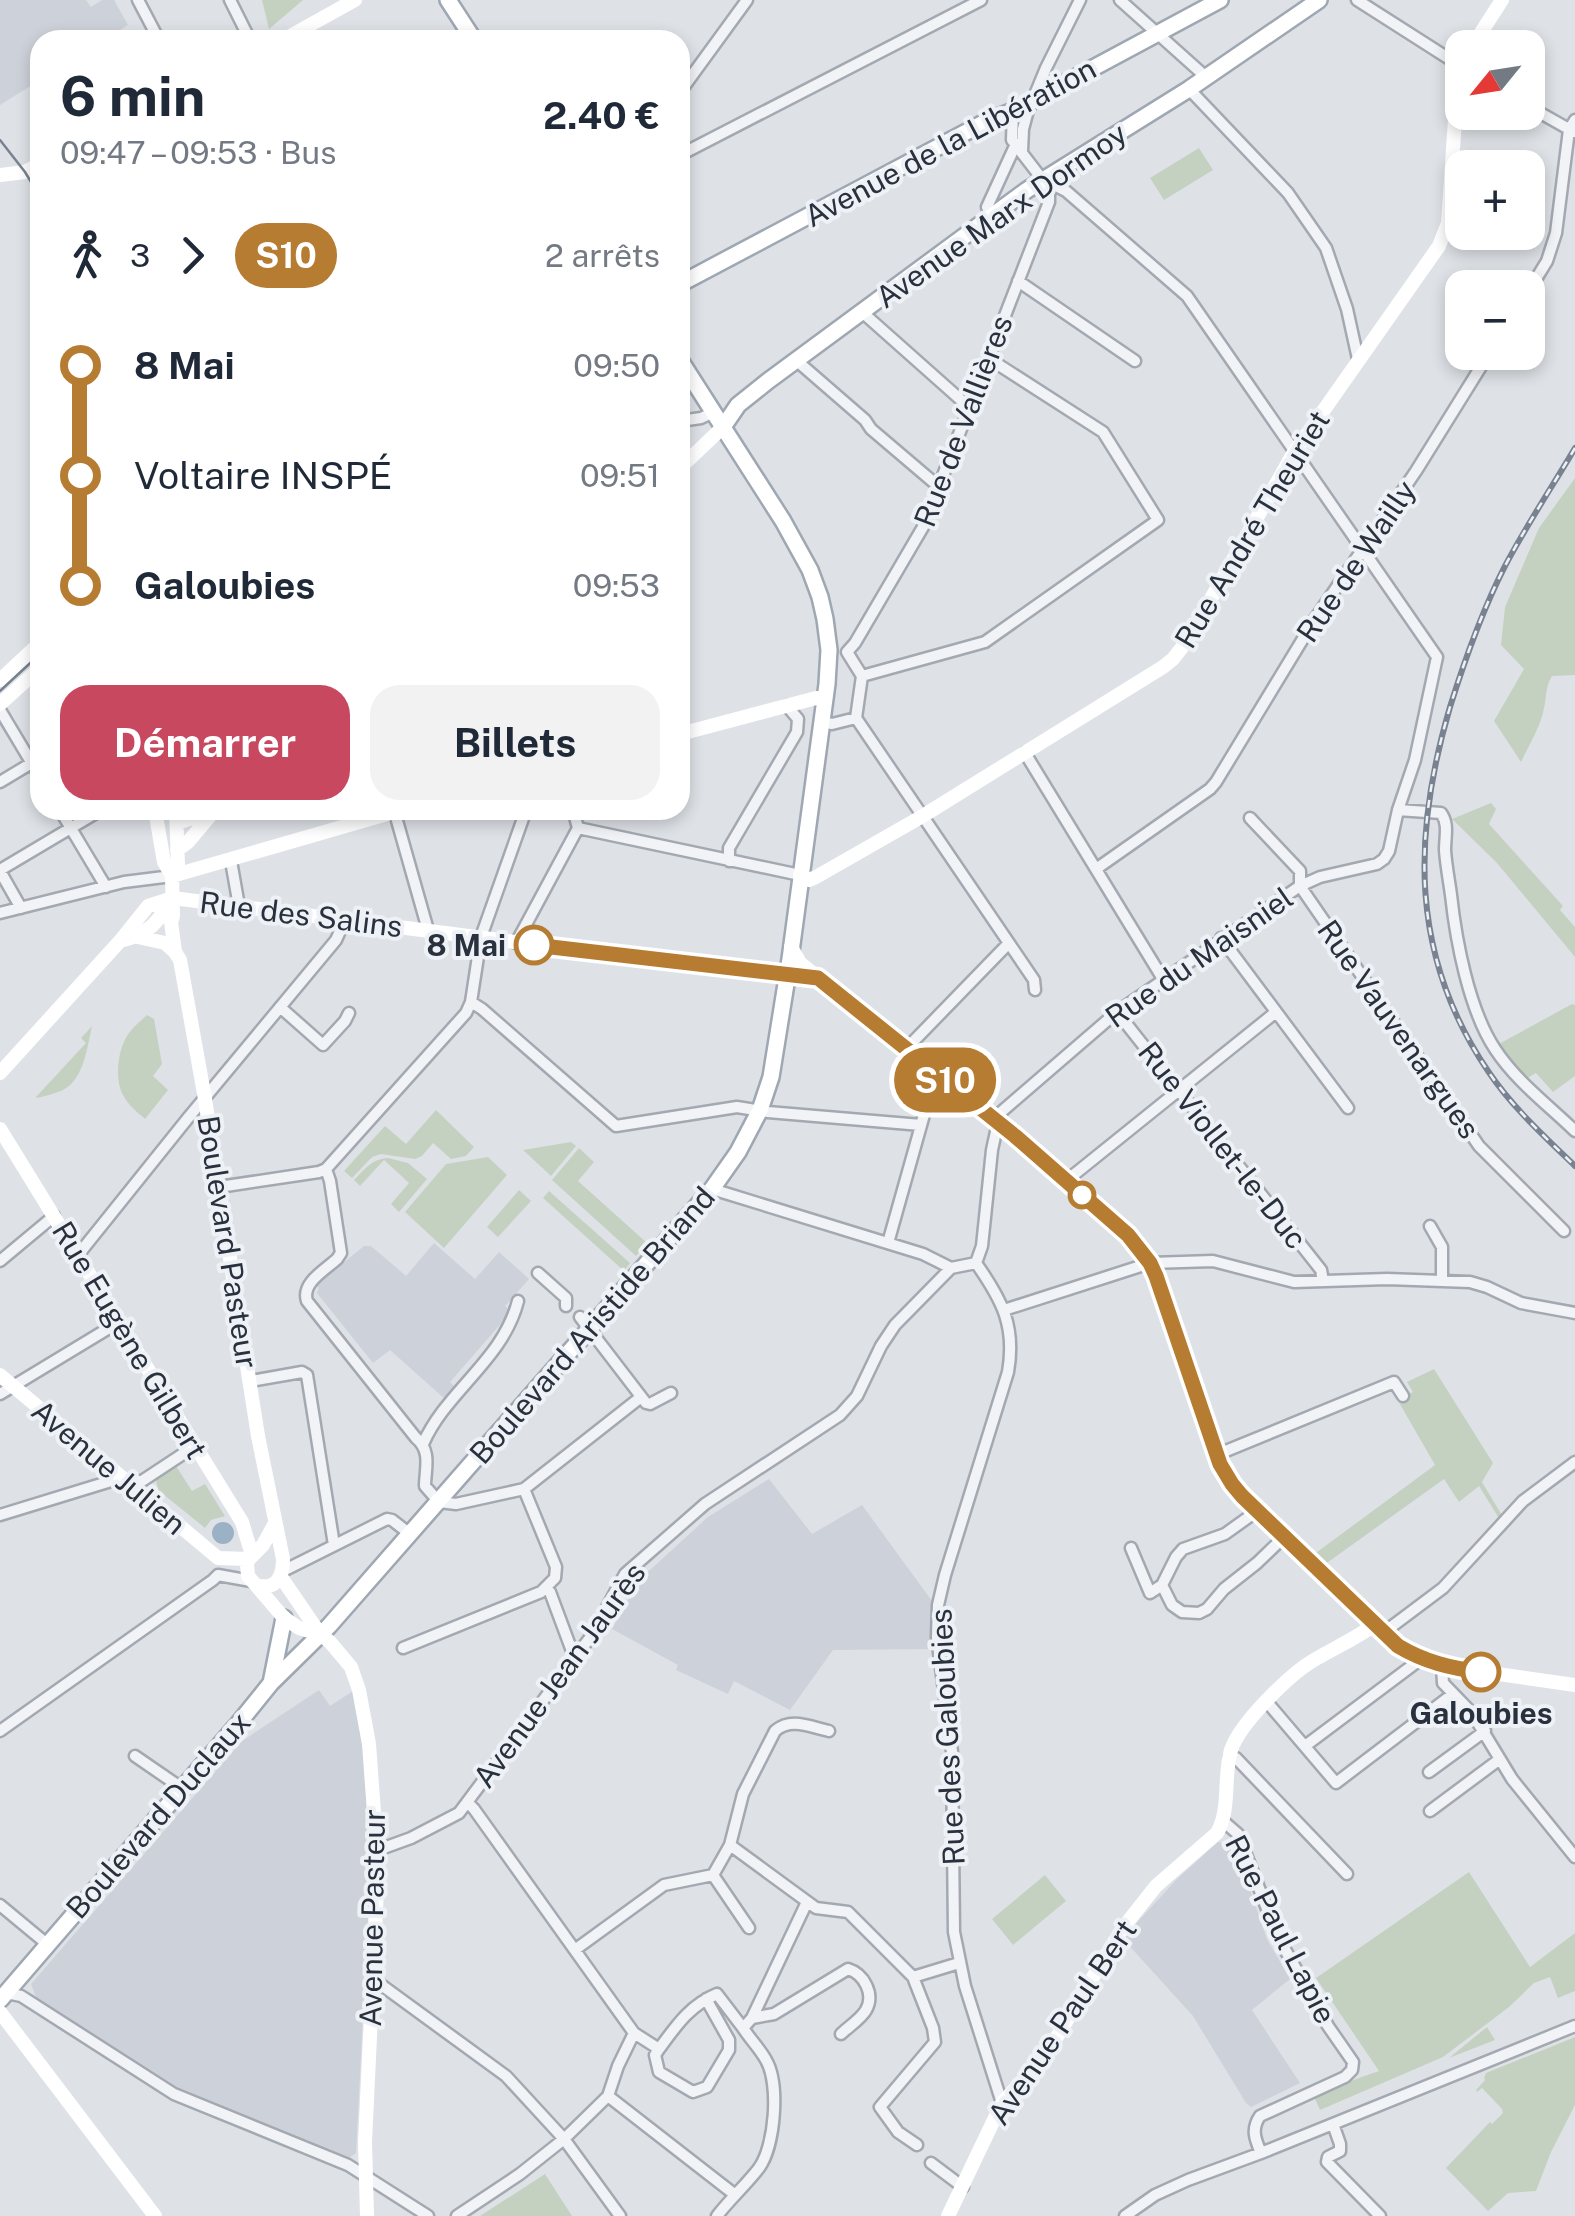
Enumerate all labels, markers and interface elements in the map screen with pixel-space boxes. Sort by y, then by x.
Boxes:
north arrow [1445,30,1545,130]
map controls [1445,30,1545,370]
street label: Avenue de la Libération [798,50,1102,234]
text: 6 min [60,64,205,128]
text: 2.40 € [543,93,660,138]
street label: Avenue Marx Dormoy [869,115,1133,315]
text: 09:47 – 09:53 · Bus [60,134,336,171]
button: + [1445,150,1545,250]
icon: walk [60,228,115,283]
icon: forward [165,228,220,283]
text: S10 [255,235,317,276]
text: 3 [130,237,150,274]
text: 2 arrêts [545,237,660,274]
button: − [1445,270,1545,370]
street label: Rue de Vallières [906,310,1020,532]
text: 8 Mai [134,343,235,388]
text: 09:50 [573,347,660,384]
street label: Rue André Theuriet [1167,404,1337,654]
text: Voltaire INSPÉ [134,453,392,498]
text: 09:51 [580,457,660,494]
street label: Rue de Wailly [1289,473,1423,649]
text: Galoubies [134,563,315,608]
text: 09:53 [573,567,660,604]
button: Démarrer [60,685,350,800]
button: Billets [370,685,660,800]
street label: Rue du Maisniel [1098,879,1300,1035]
street label: Rue des Salins [198,884,404,944]
street label: Rue Vauvenargues [1310,913,1488,1145]
marker: 8 Mai [515,926,553,964]
place label: 8 Mai [427,927,506,963]
street label: Rue Viollet-le-Duc [1131,1034,1315,1256]
line badge: S10 [888,1048,1002,1112]
text: S10 [914,1060,976,1101]
street label: Boulevard Pasteur [190,1113,266,1371]
street label: Boulevard Aristide Briand [462,1179,722,1471]
unlabelled marker [1069,1182,1095,1208]
street label: Rue Eugène Gilbert [45,1215,215,1465]
street label: Avenue Julien [25,1392,193,1542]
street label: Avenue Jean Jaurès [465,1556,653,1794]
street label: Rue des Galoubies [922,1608,972,1866]
marker: Galoubies [1462,1653,1500,1691]
place label: Galoubies [1409,1695,1553,1731]
street label: Boulevard Duclaux [58,1704,258,1926]
street label: Avenue Pasteur [352,1809,392,2027]
street label: Rue Paul Lapie [1218,1829,1344,2029]
street label: Avenue Paul Bert [980,1913,1144,2131]

